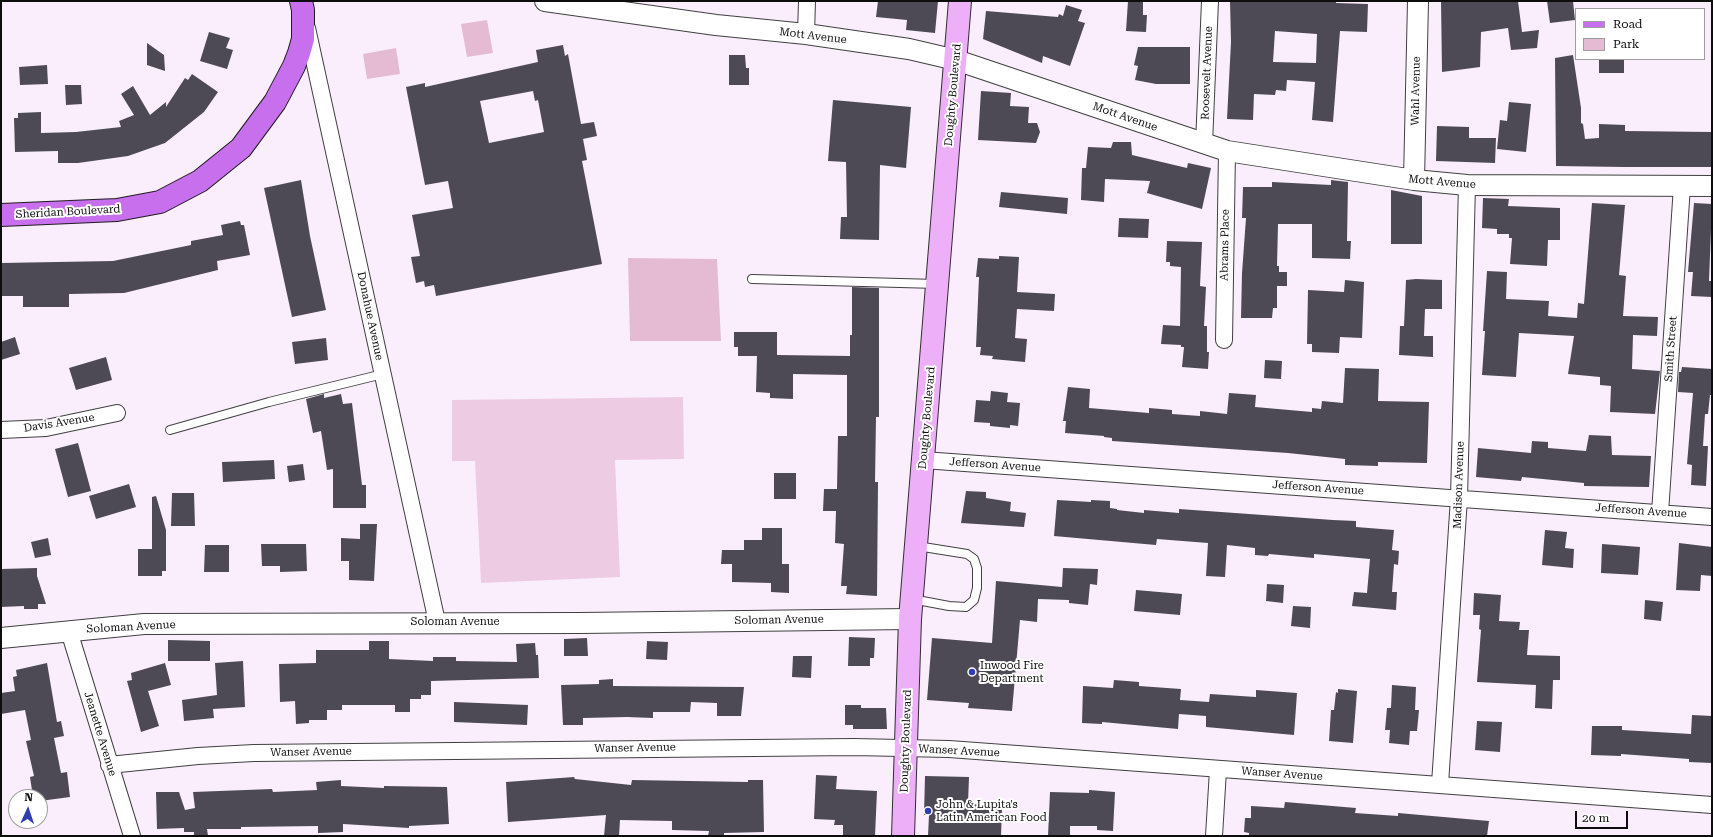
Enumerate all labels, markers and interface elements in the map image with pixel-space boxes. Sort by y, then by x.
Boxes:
legend [1575,8,1705,60]
text: Road [1613,17,1642,31]
street label: Mott Avenue [779,25,847,47]
street label: Roosevelt Avenue [1199,26,1215,120]
text: Park [1613,37,1639,51]
street label: Doughty Boulevard [942,43,964,147]
street label: Wahl Avenue [1409,56,1423,126]
street label: Mott Avenue [1091,100,1159,134]
street label: Mott Avenue [1408,172,1476,192]
street label: Sheridan Boulevard [15,203,121,221]
street label: Abrams Place [1218,209,1232,281]
street label: Donahue Avenue [354,270,386,362]
street label: Smith Street [1662,316,1680,382]
street label: Doughty Boulevard [916,366,938,470]
street label: Davis Avenue [23,411,95,435]
street label: Madison Avenue [1451,441,1467,529]
street label: Jefferson Avenue [949,455,1041,475]
street label: Jefferson Avenue [1272,478,1364,498]
street label: Jefferson Avenue [1595,501,1687,521]
street label: Soloman Avenue [734,613,824,627]
street label: Soloman Avenue [410,615,500,629]
street label: Soloman Avenue [86,618,176,636]
place label: Inwood Fire Department [980,659,1044,685]
marker: Inwood Fire Department [967,667,977,677]
street label: Doughty Boulevard [898,689,914,793]
street label: Jeanette Avenue [81,690,119,778]
street label: Wanser Avenue [594,741,676,755]
street label: Wanser Avenue [918,742,1000,760]
street label: Wanser Avenue [270,745,352,759]
street label: Wanser Avenue [1241,765,1323,783]
north arrow [8,789,48,829]
text: N [24,791,33,804]
place label: John & Lupita's Latin American Food [936,798,1047,824]
scale bar [1577,803,1630,829]
marker: John & Lupita's Latin American Food [923,806,933,816]
text: 20 m [1582,811,1609,825]

